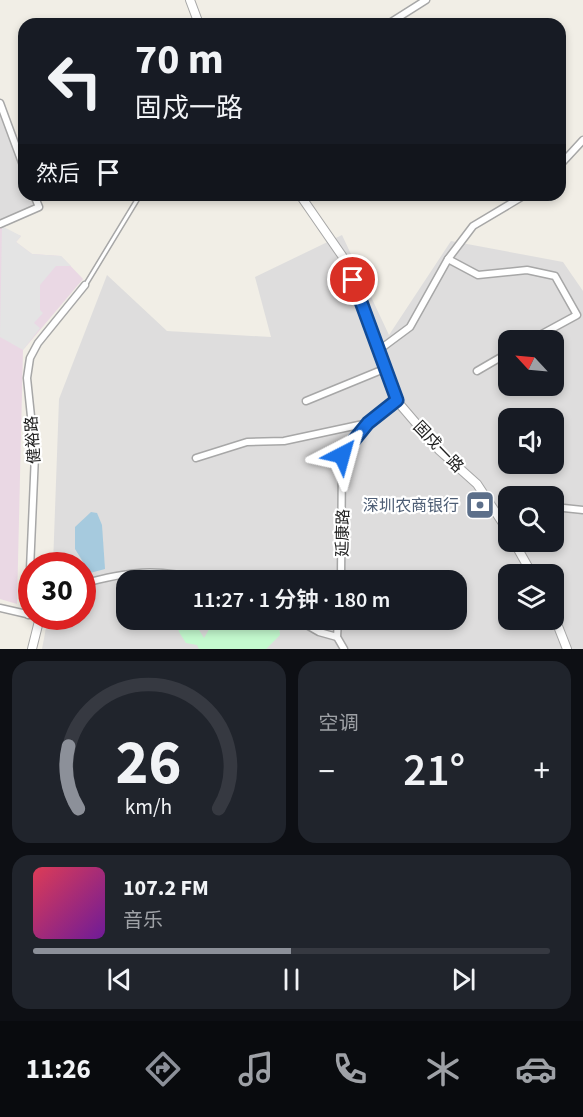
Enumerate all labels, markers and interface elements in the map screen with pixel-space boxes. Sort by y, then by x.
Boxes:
text: 70 m [135,30,224,90]
icon: left [36,42,114,120]
text: 固戍一路 [135,89,243,128]
icon: arrive [92,156,125,189]
text: 然后 [36,158,80,190]
pin [327,254,378,305]
icon: arrive [336,263,369,296]
north arrow [498,330,564,396]
map controls [498,330,564,630]
button: sound [498,408,564,474]
street label: 健裕路 [20,415,46,465]
street label: 固戍一路 [408,416,468,477]
position arrow [310,423,374,487]
button: search [498,486,564,552]
bank icon: 深圳农商银行 [464,489,496,521]
place label: 深圳农商银行 [363,495,459,517]
street label: 延康路 [332,509,354,557]
speed limit sign: 30 [18,552,96,630]
button: layers [498,564,564,630]
text: 11:27 · 1 分钟 · 180 m [193,584,390,616]
text: 空调 [319,710,359,738]
text: 26 [116,719,182,808]
text: 21° [403,739,465,803]
text: − [319,748,335,795]
text: + [534,748,550,795]
text: km/h [125,792,173,823]
text: 107.2 FM [123,872,209,904]
text: 音乐 [123,907,163,935]
icon: previous [103,963,136,996]
icon: pause [275,963,308,996]
icon: next [447,963,480,996]
icon: directions [142,1048,184,1090]
icon: music [235,1048,277,1090]
icon: phone [329,1048,371,1090]
icon: climate [422,1048,464,1090]
icon: car [515,1048,557,1090]
text: 11:26 [26,1050,91,1089]

